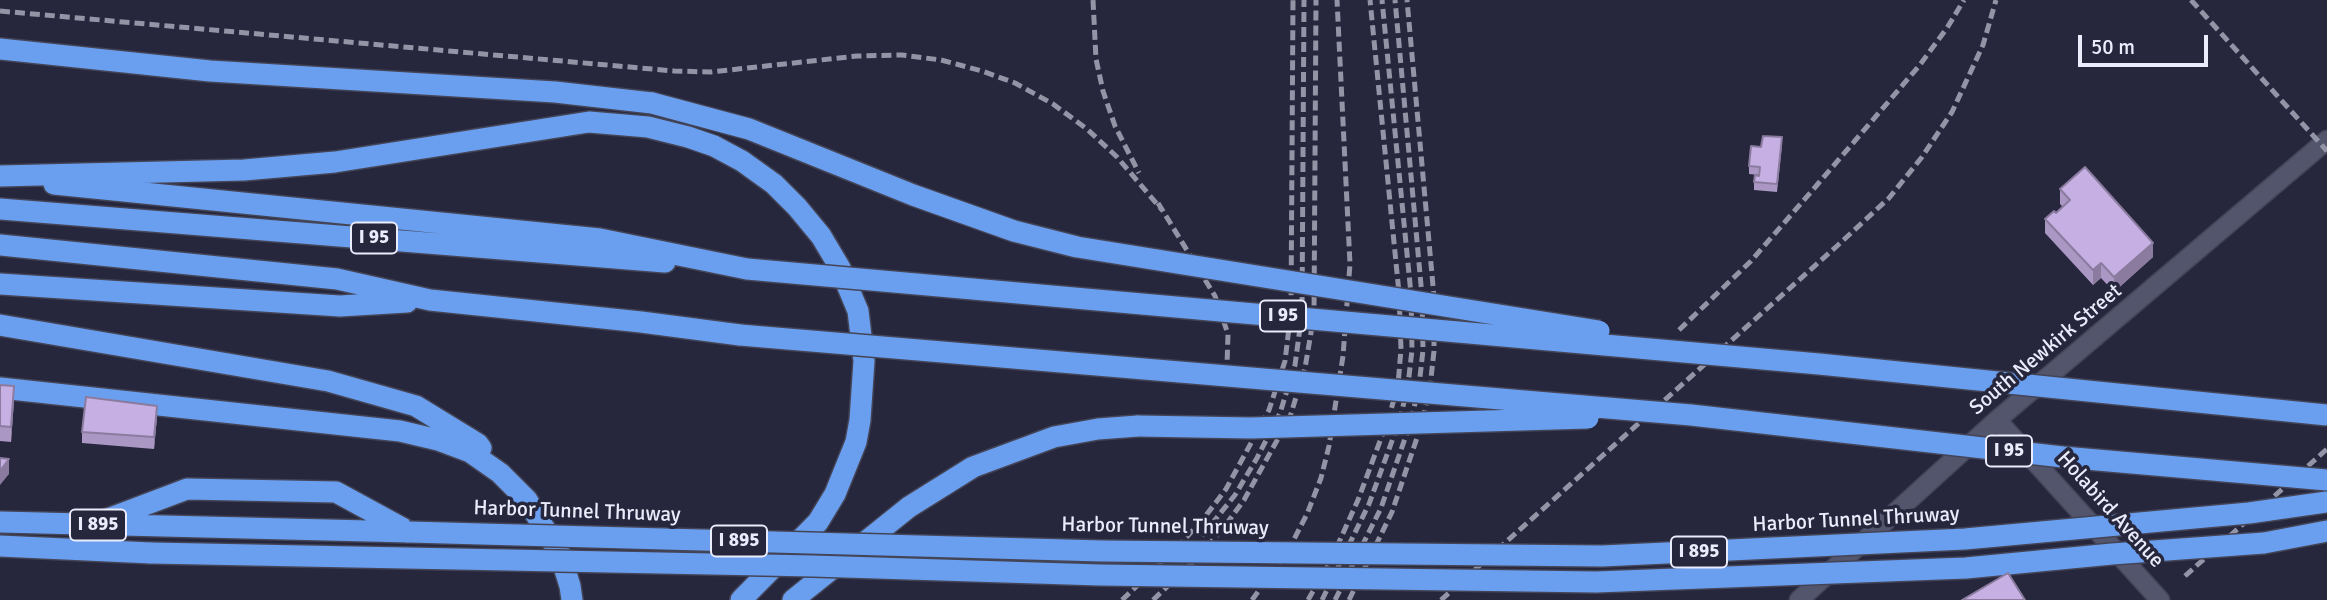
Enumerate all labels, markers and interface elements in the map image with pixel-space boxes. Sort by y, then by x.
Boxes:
scale bar [2082,21,2212,65]
text: 50 m [2091,34,2135,60]
road number: I 95 [351,222,397,254]
street label: South Newkirk Street [1965,279,2127,421]
road number: I 95 [1260,300,1306,332]
road number: I 95 [1986,436,2032,466]
street label: Holabird Avenue [2051,447,2169,573]
street label: Harbor Tunnel Thruway [473,496,681,528]
street label: Harbor Tunnel Thruway [1752,502,1960,538]
road number: I 895 [70,510,126,540]
street label: Harbor Tunnel Thruway [1061,513,1269,541]
road number: I 895 [711,526,767,556]
road number: I 895 [1671,537,1727,568]

